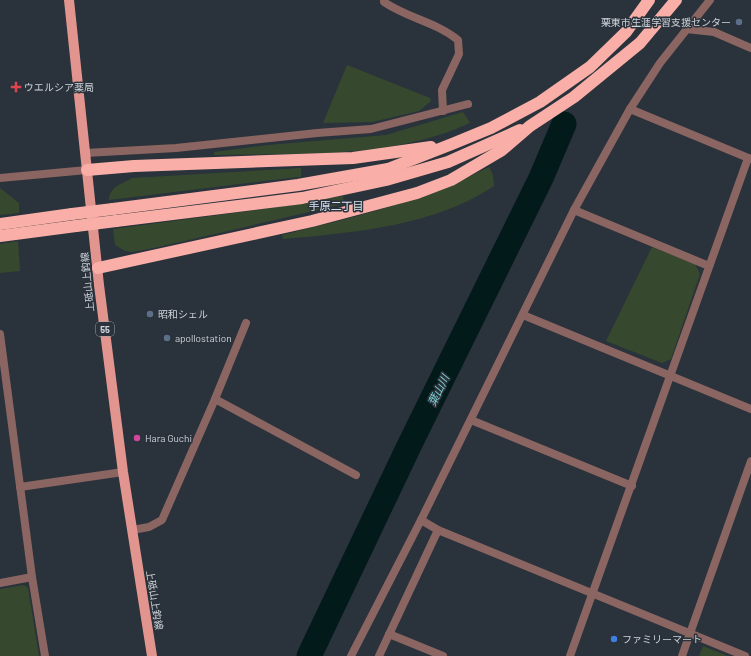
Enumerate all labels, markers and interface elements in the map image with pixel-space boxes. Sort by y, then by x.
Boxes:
place label: 栗東市生涯学習支援センター [601,16,731,28]
marker: 栗東市生涯学習支援センター [734,17,744,27]
place label: ウエルシア薬局 [24,81,94,93]
marker: ウエルシア薬局 [11,82,21,92]
district label: 手原二丁目 [309,199,364,212]
street label: 上砥山上鈎線 [78,252,96,312]
place label: 昭和シェル [158,308,208,320]
marker: 昭和シェル [145,309,155,319]
road number: 55 [96,322,114,336]
place label: apollostation [175,332,232,344]
marker: apollostation [162,333,172,343]
water label: 葉山川 [425,371,452,408]
place label: Hara Guchi [145,432,192,444]
marker: Hara Guchi [132,433,142,443]
street label: 上砥山上鈎線 [144,569,166,631]
place label: ファミリーマート [622,633,702,645]
marker: ファミリーマート [609,634,619,644]

